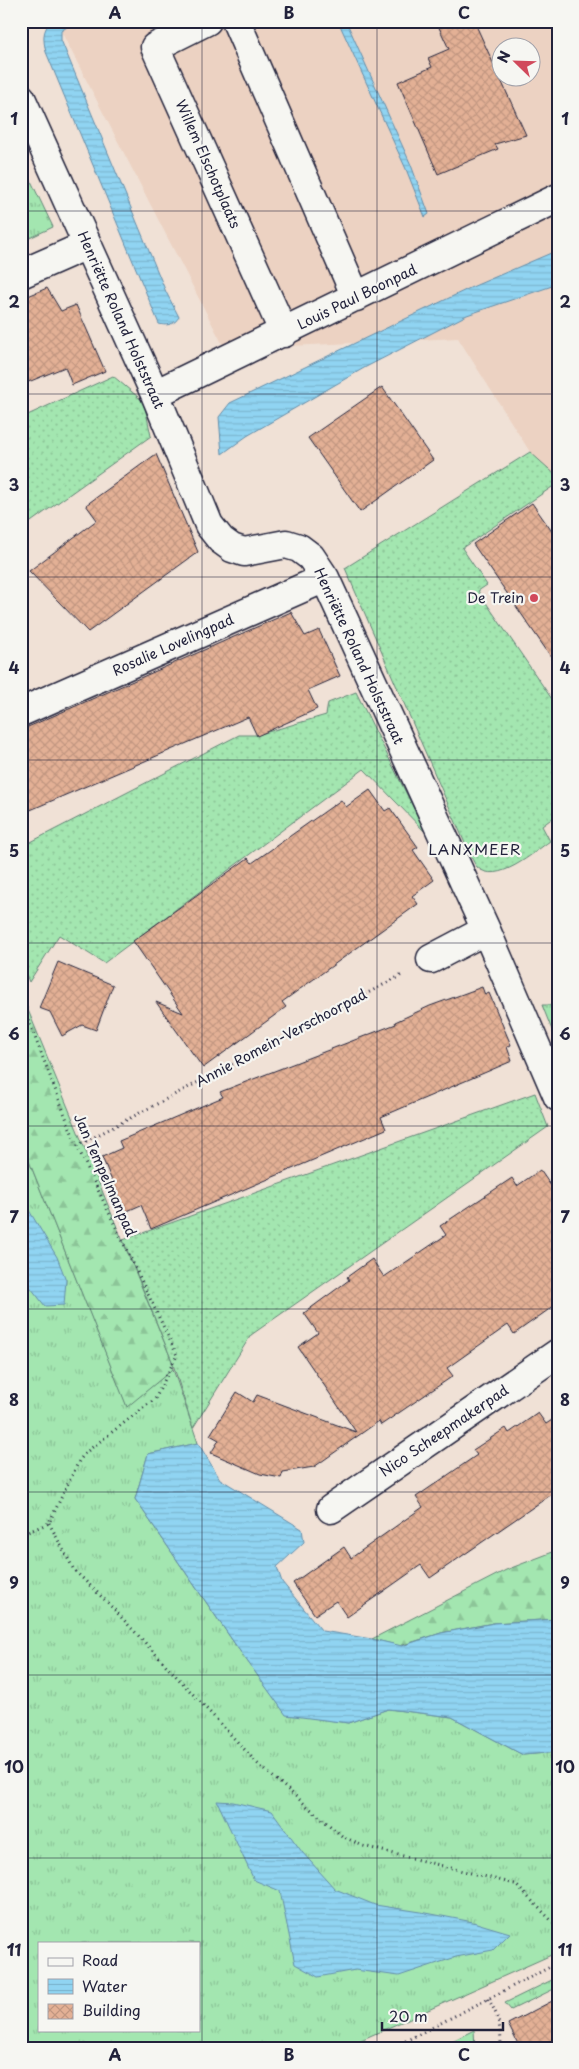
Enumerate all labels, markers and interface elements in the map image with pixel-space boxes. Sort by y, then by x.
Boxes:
text: A [109,0,122,24]
text: B [284,0,295,24]
text: C [458,0,470,24]
north arrow [492,38,542,88]
text: N [492,48,515,66]
street label: Willem Elschotplaats [171,96,246,232]
text: 1 [10,106,18,130]
text: 1 [561,106,569,130]
street label: Henriëtte Roland Holststraat [73,228,170,412]
street label: Louis Paul Boonpad [294,258,420,335]
text: 2 [8,289,20,313]
text: 2 [559,289,571,313]
text: 3 [9,472,19,496]
text: 3 [560,472,570,496]
street label: Henriëtte Roland Holststraat [309,564,410,748]
place label: De Trein [467,587,524,608]
marker: De Trein [528,592,540,604]
street label: Rosalie Lovelingpad [109,608,237,681]
text: 4 [9,655,20,679]
text: 4 [560,655,571,679]
district label: LANXMEER [428,837,522,860]
text: 5 [9,838,19,862]
text: 5 [560,838,570,862]
street label: Annie Romein-Verschoorpad [191,983,370,1092]
text: 6 [8,1021,20,1045]
text: 6 [559,1021,571,1045]
street label: Jan Tempelmanpad [69,1110,142,1240]
text: 7 [9,1204,19,1228]
text: 7 [560,1204,570,1228]
street label: Nico Scheepmakerpad [375,1379,513,1482]
text: 8 [9,1387,19,1411]
text: 8 [560,1387,570,1411]
text: 9 [9,1570,19,1594]
text: 9 [560,1570,570,1594]
text: 10 [4,1754,24,1778]
text: 10 [555,1754,575,1778]
text: 11 [7,1937,21,1961]
text: 11 [558,1937,572,1961]
legend [38,1942,200,2032]
text: Road [82,1948,118,1971]
text: Water [82,1974,127,1997]
text: Building [82,1998,141,2021]
scale bar [382,1999,503,2031]
text: 20 m [389,2004,428,2027]
text: A [109,2042,122,2066]
text: B [284,2042,295,2066]
text: C [458,2042,470,2066]

